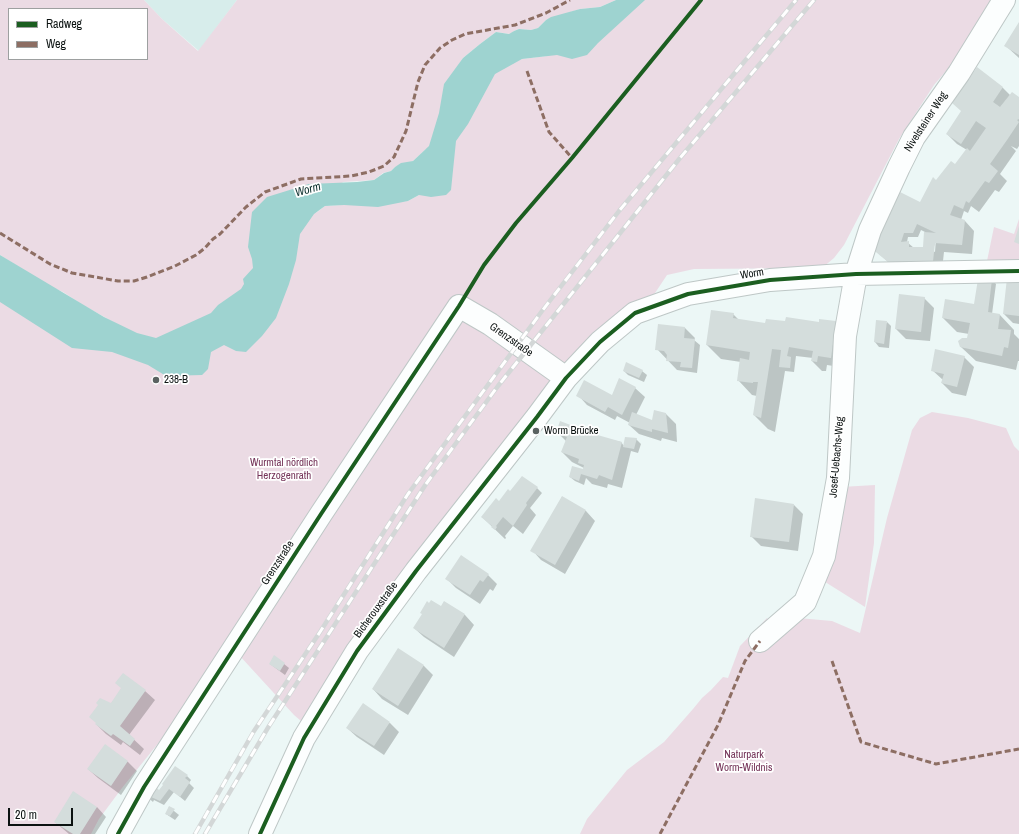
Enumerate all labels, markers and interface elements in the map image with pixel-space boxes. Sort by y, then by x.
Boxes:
legend [8,8,148,60]
text: Radweg [46,16,82,32]
text: Weg [46,36,66,52]
street label: Nivelsteiner Weg [902,89,950,155]
water label: Worm [294,180,322,200]
street label: Worm [739,266,765,282]
street label: Grenzstraße [487,320,535,360]
place label: 238-B [164,373,188,387]
marker: 238-B [151,375,161,385]
street label: Josef-Uebachs-Weg [827,416,847,498]
place label: Worm Brücke [544,424,598,438]
marker: Worm Brücke [531,426,541,436]
park label: Wurmtal nördlich Herzogenrath [250,456,318,482]
street label: Grenzstraße [259,538,297,588]
street label: Bicherouxstraße [351,579,401,641]
park label: Naturpark Worm-Wildnis [716,748,772,774]
scale bar [10,800,75,826]
text: 20 m [15,807,37,823]

